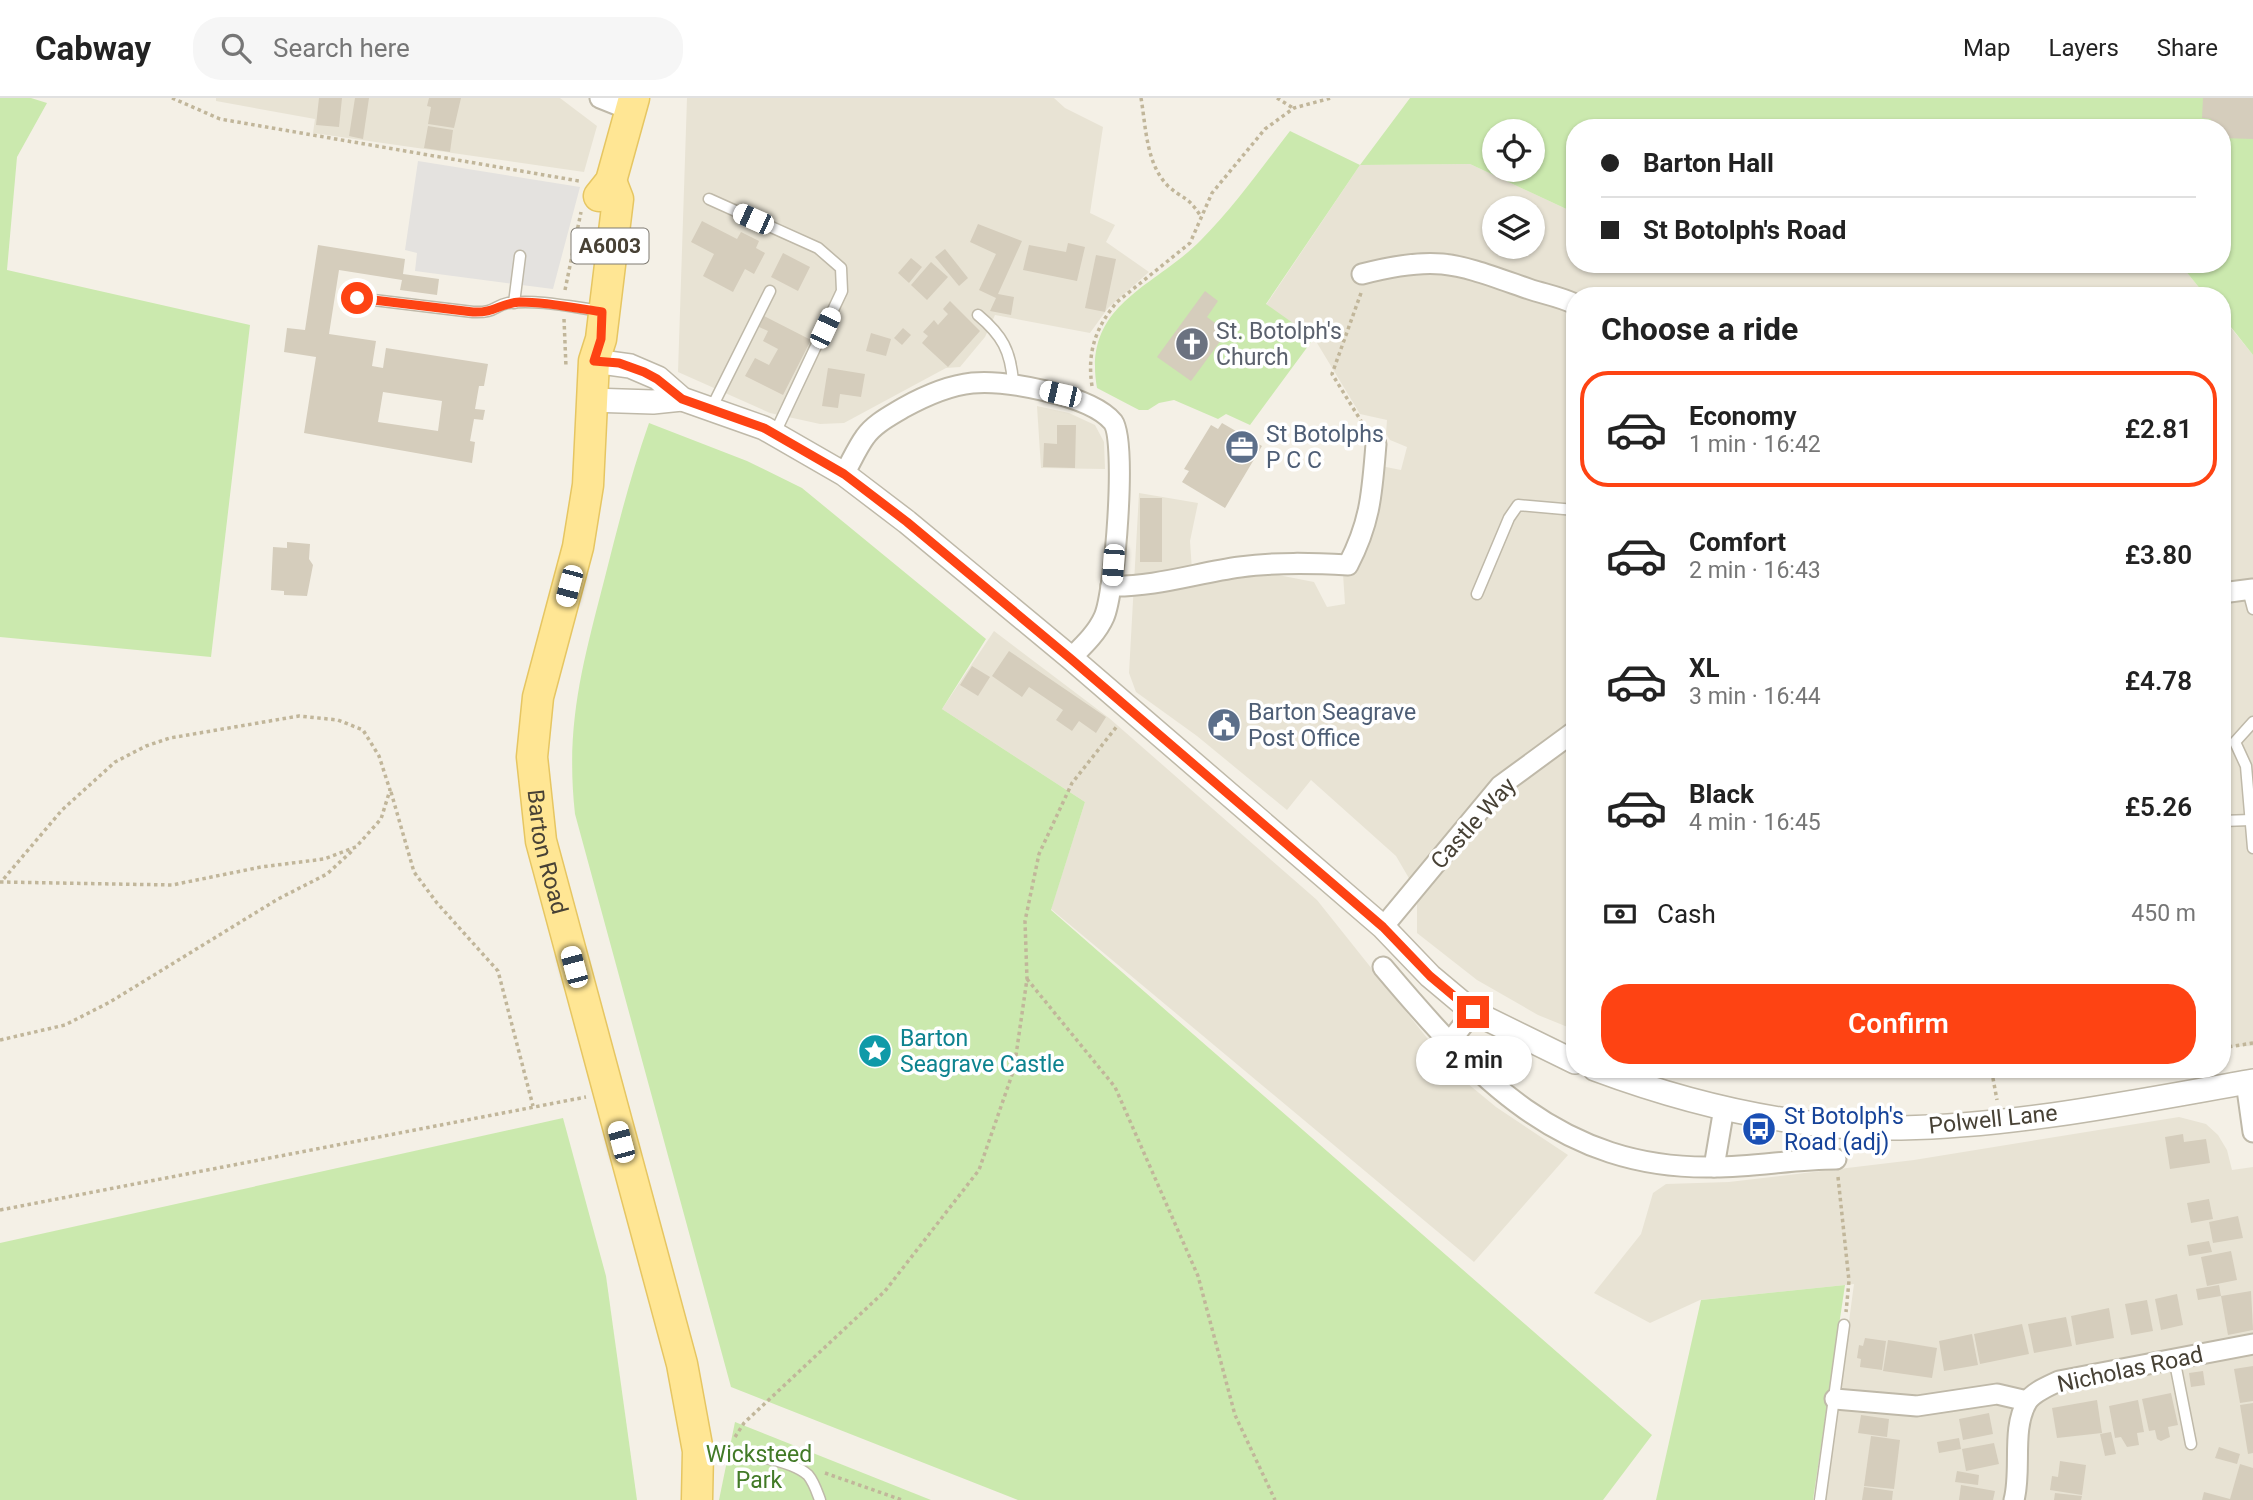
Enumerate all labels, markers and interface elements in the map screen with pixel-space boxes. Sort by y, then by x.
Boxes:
search box [193,17,683,80]
text: Cabway [35,29,151,68]
icon: search [217,29,255,67]
text: Search here [273,33,410,63]
text: Map [1963,34,2011,62]
text: Layers [2049,34,2119,62]
text: Share [2157,34,2218,62]
map controls [1482,119,1545,259]
button: locate [1482,119,1545,182]
text: Barton Hall [1643,148,1774,178]
button: layers [1482,196,1545,259]
car [730,201,777,237]
text: St Botolph's Road [1643,215,1846,245]
road number: A6003 [572,228,648,264]
route start [341,282,373,314]
car [807,305,844,351]
text: Choose a ride [1601,310,1798,348]
place label: St. Botolph's Church [1216,318,1342,371]
church icon: St. Botolph's Church [1173,325,1211,363]
car [1038,379,1083,409]
icon: car [1605,398,1668,461]
text: Economy [1689,401,1796,431]
text: £2.81 [2125,414,2192,444]
place label: St Botolphs P C C [1266,421,1384,474]
office icon: St Botolphs P C C [1223,428,1261,466]
text: 1 min · 16:42 [1689,431,1821,458]
icon: car [1605,524,1668,587]
text: Comfort [1689,527,1786,557]
text: £3.80 [2125,540,2192,570]
car [1102,543,1125,587]
text: 2 min · 16:43 [1689,557,1821,584]
car [554,563,585,609]
icon: car [1605,650,1668,713]
text: XL [1689,653,1720,683]
text: £4.78 [2125,666,2192,696]
text: 3 min · 16:44 [1689,683,1821,710]
place label: Barton Seagrave Post Office [1248,699,1416,752]
public building icon: Barton Seagrave Post Office [1205,706,1243,744]
street label: Castle Way [1425,772,1521,875]
icon: car [1605,776,1668,839]
text: Black [1689,779,1754,809]
street label: Barton Road [522,788,573,917]
text: £5.26 [2125,792,2192,822]
text: 4 min · 16:45 [1689,809,1821,836]
icon: cash [1601,895,1639,933]
text: Cash [1657,899,1716,929]
text: 450 m [2131,900,2196,927]
car [559,944,590,990]
button: Confirm [1601,984,2196,1064]
route end [1457,996,1489,1028]
place label: Barton Seagrave Castle [900,1025,1065,1078]
place icon: Barton Seagrave Castle [856,1032,894,1070]
callout: 2 min [1415,1037,1531,1086]
text: 2 min [1445,1047,1503,1074]
street label: Polwell Lane [1927,1099,2059,1140]
place label: St Botolph's Road (adj) [1784,1103,1904,1156]
bus stop icon: St Botolph's Road (adj) [1740,1110,1778,1148]
car [606,1119,637,1165]
street label: Nicholas Road [2055,1341,2205,1398]
park label: Wicksteed Park [706,1441,812,1494]

